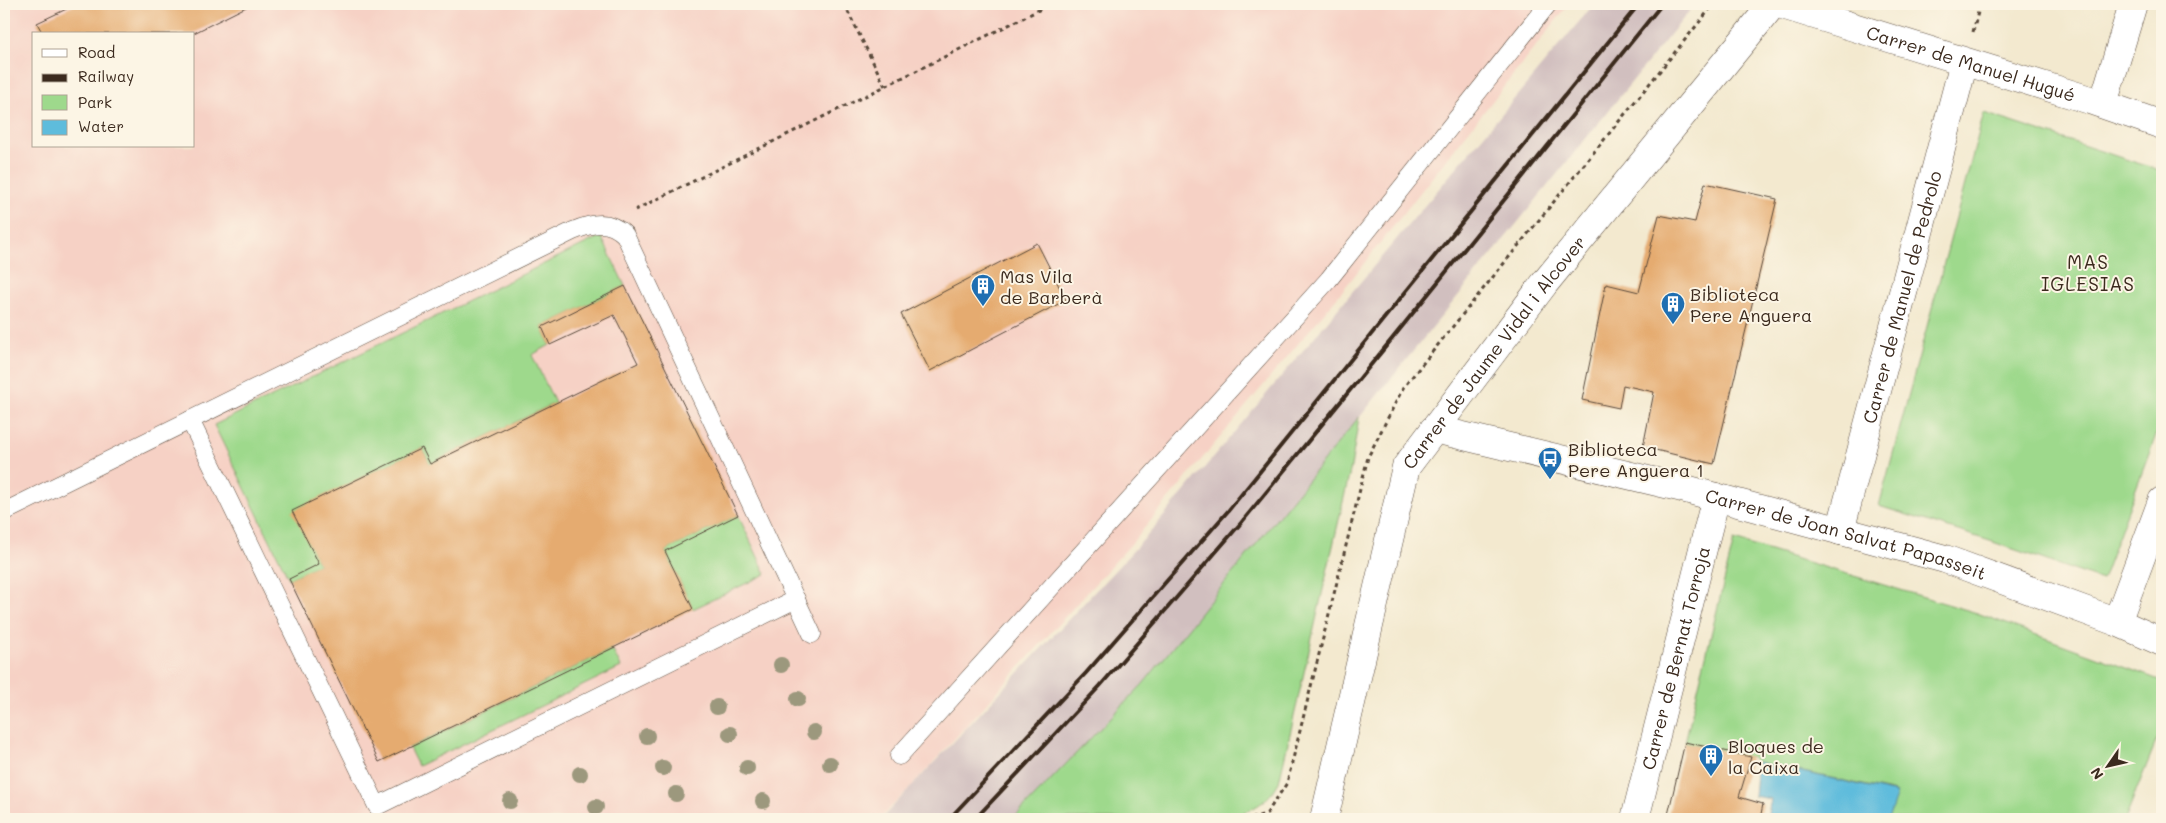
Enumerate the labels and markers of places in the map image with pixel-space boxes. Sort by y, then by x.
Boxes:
place label: Mas Vila de Barberà [1000,264,1103,309]
building icon: Mas Vila de Barberà [970,273,996,307]
place label: Biblioteca Pere Anguera [1690,282,1812,327]
building icon: Biblioteca Pere Anguera [1660,291,1686,325]
place label: Biblioteca Pere Anguera 1 [1568,437,1704,482]
bus stop icon: Biblioteca Pere Anguera 1 [1537,446,1563,480]
place label: Bloques de la Caixa [1728,734,1824,779]
building icon: Bloques de la Caixa [1698,743,1724,777]

